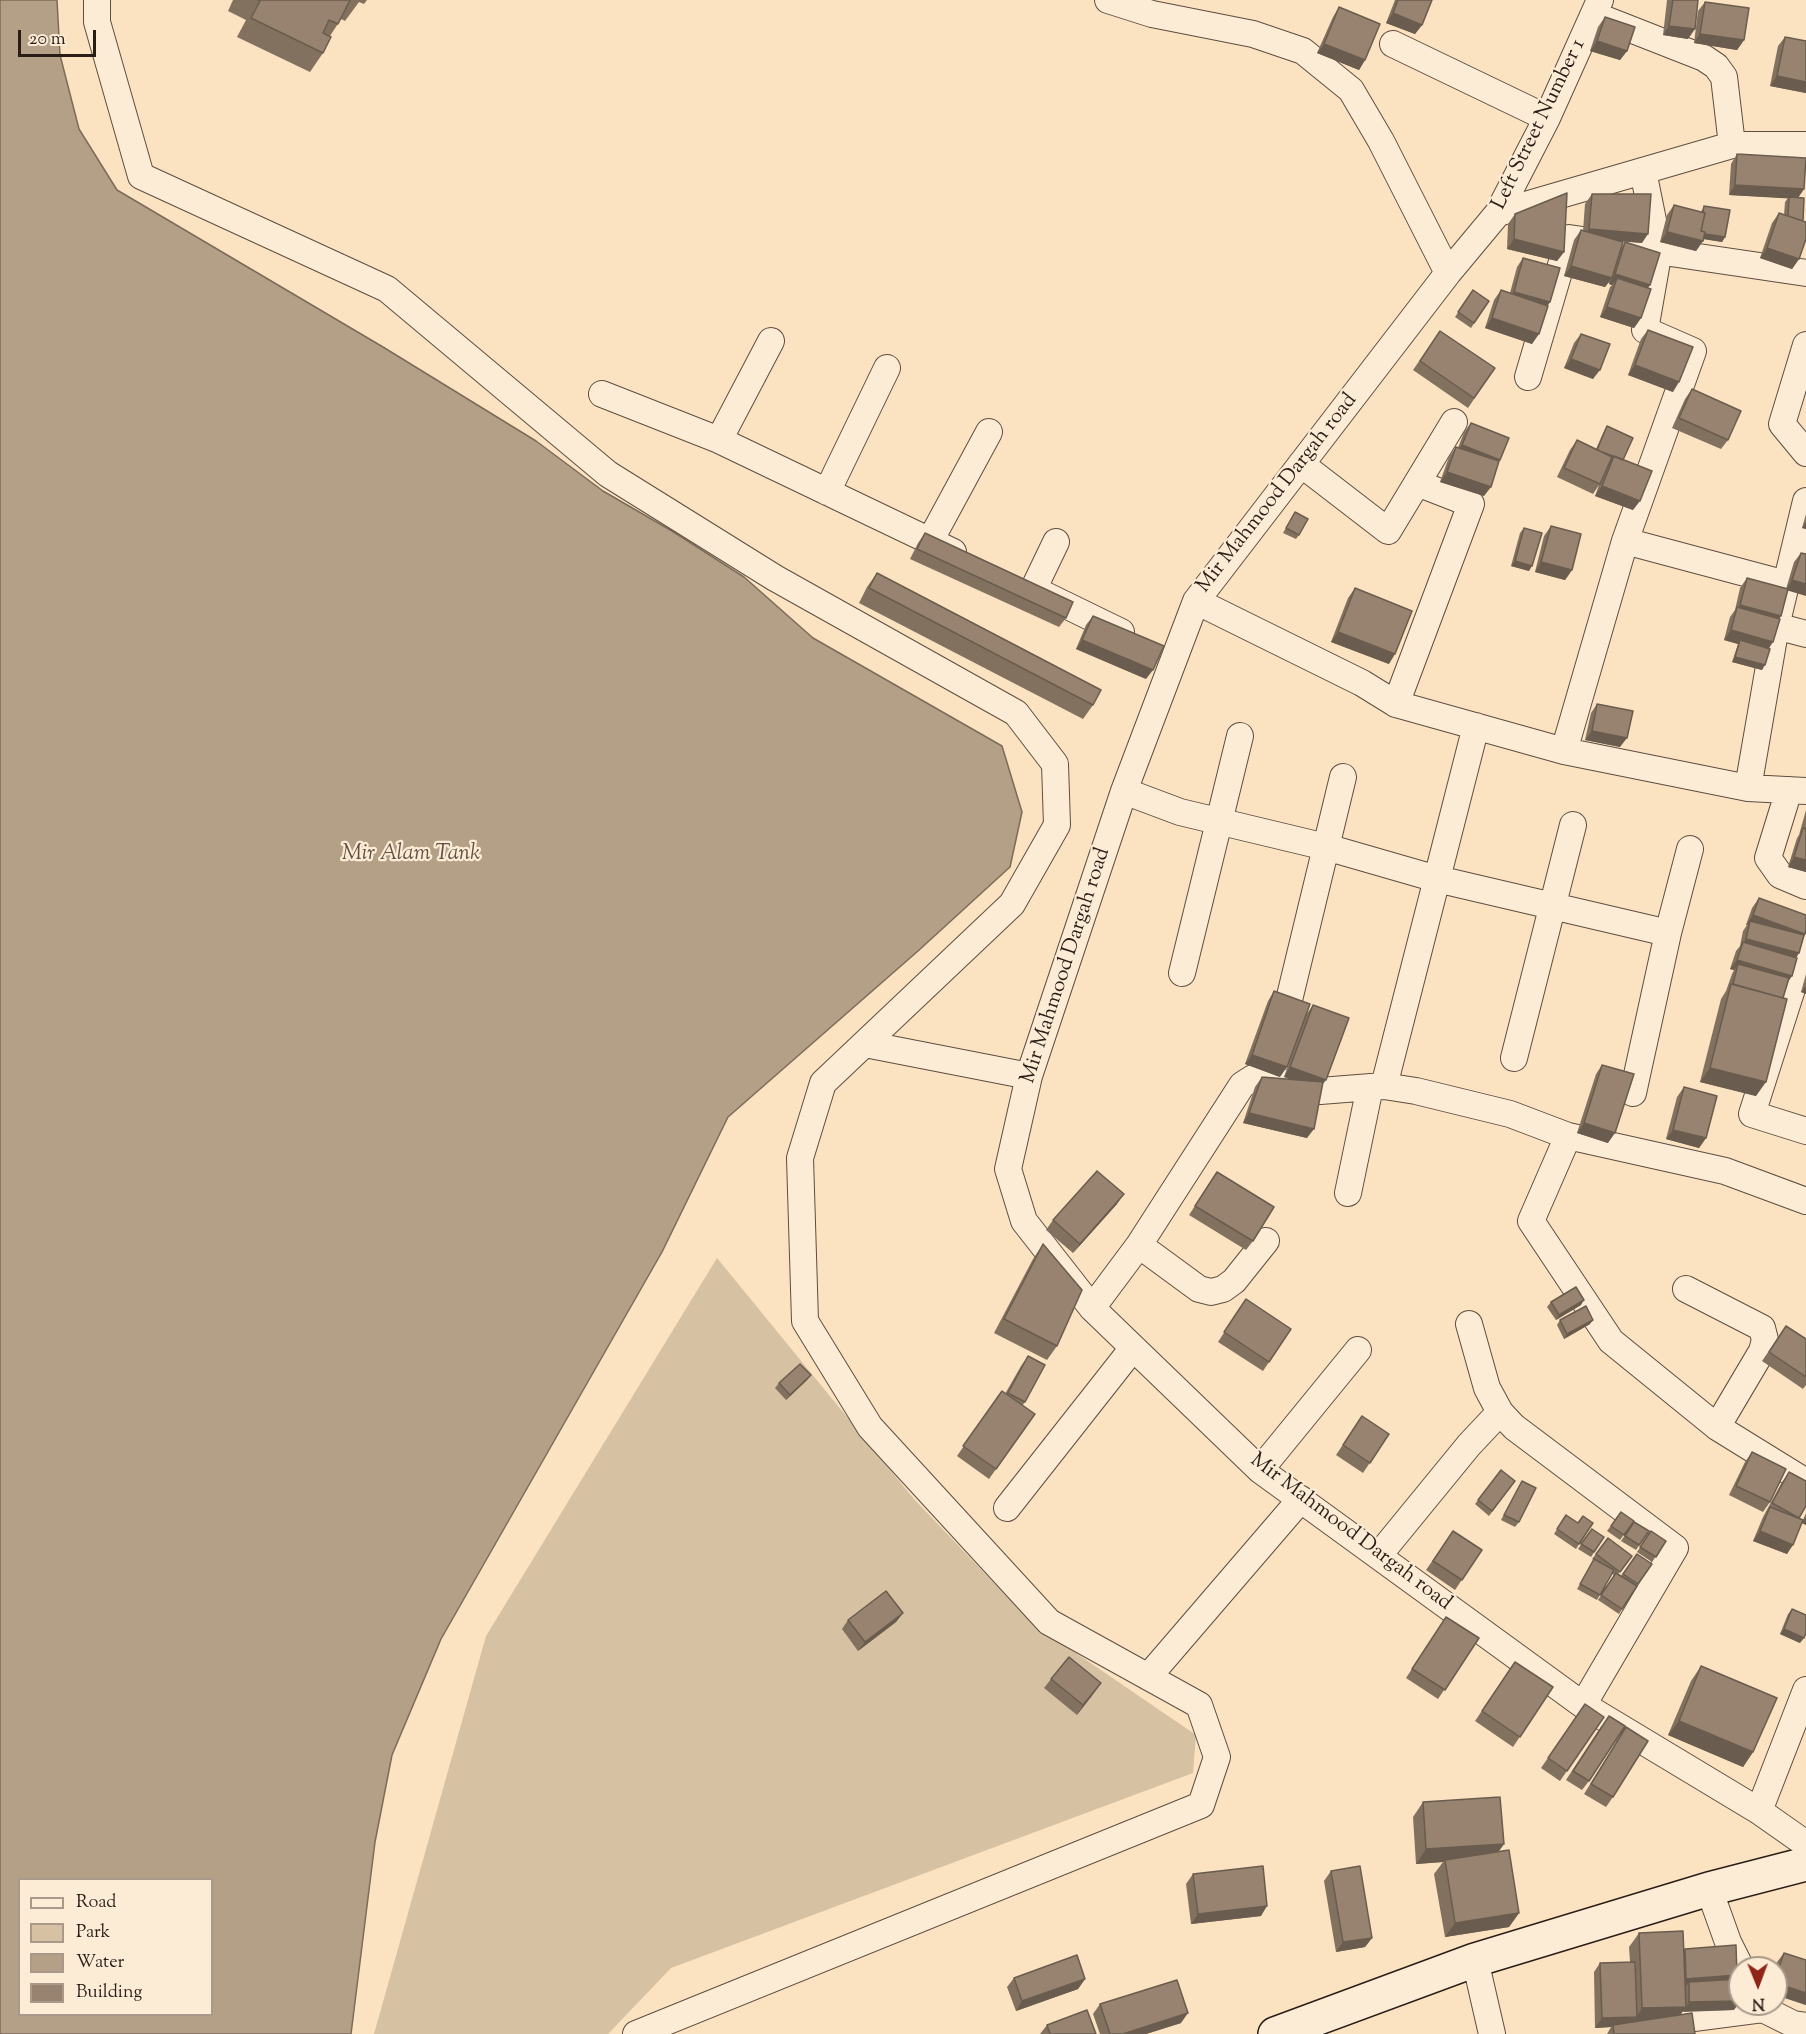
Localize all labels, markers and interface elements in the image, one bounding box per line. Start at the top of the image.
scale bar [21,18,99,56]
text: 20 m [29,27,66,53]
street label: Left Street Number 1 [1488,36,1592,214]
street label: Mir Mahmood Dargah road [1192,389,1364,599]
water label: Mir Alam Tank [342,842,480,868]
street label: Mir Mahmood Dargah road [1017,845,1117,1087]
street label: Mir Mahmood Dargah road [1244,1449,1456,1617]
legend [18,1878,213,2016]
text: Road [76,1890,116,1916]
text: Park [76,1920,110,1946]
text: Water [76,1950,124,1976]
north arrow [1728,1956,1788,2016]
text: Building [76,1980,142,2006]
text: N [1752,1991,1765,2014]

